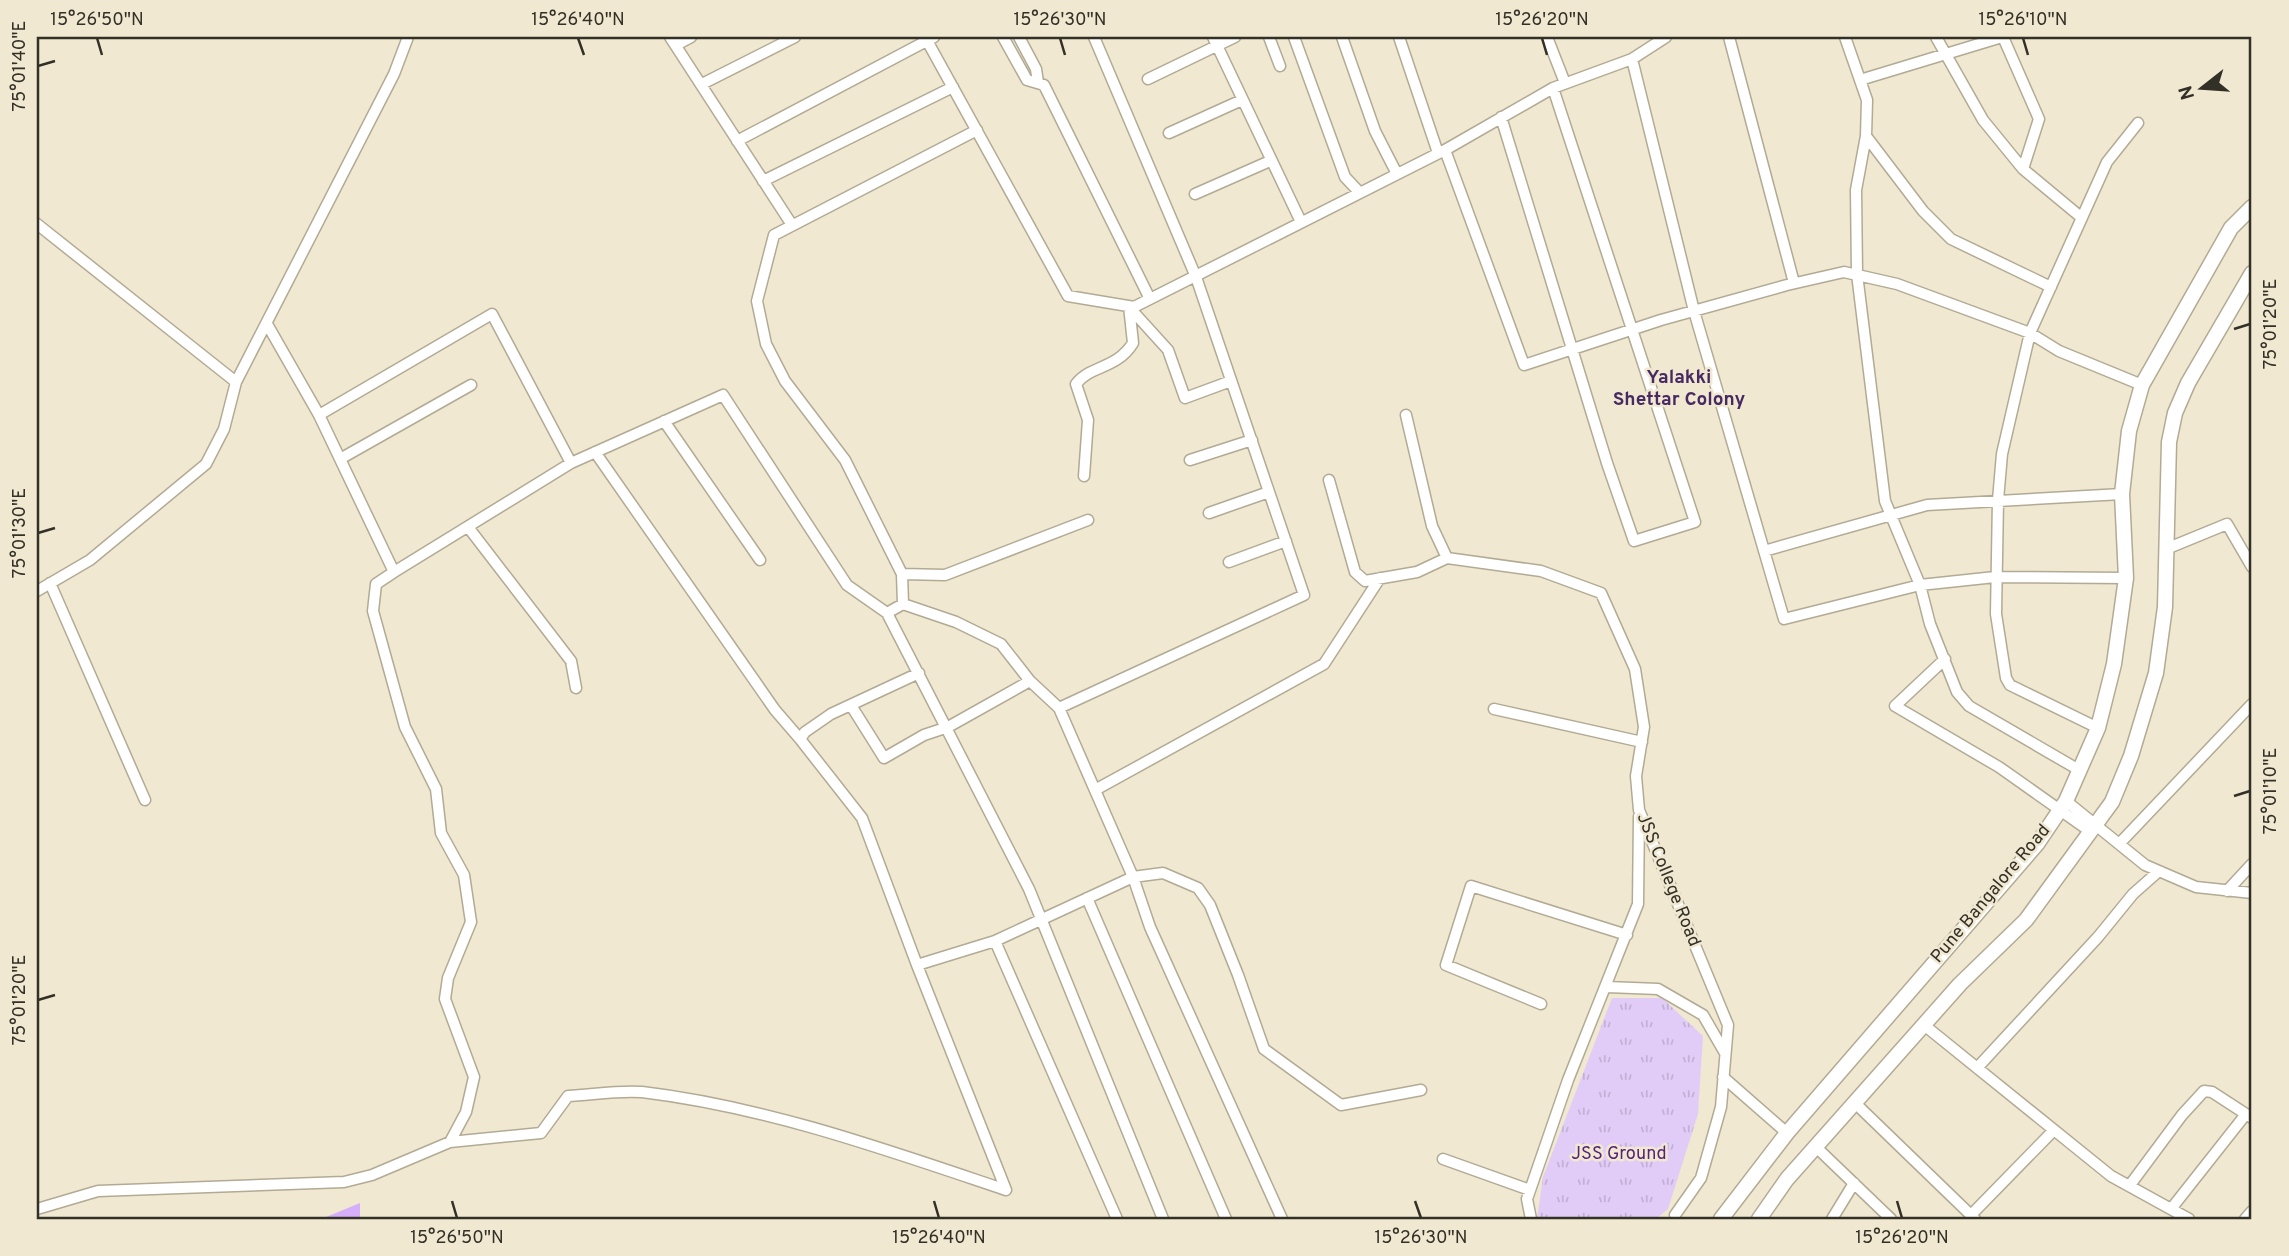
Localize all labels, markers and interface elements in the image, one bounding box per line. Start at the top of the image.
text: 15°26'50"N [50,9,144,32]
text: 15°26'40"N [531,9,625,32]
text: 15°26'30"N [1013,9,1107,32]
text: 15°26'20"N [1495,9,1589,32]
text: 15°26'10"N [1978,9,2068,32]
text: 75°01'40"E [9,21,32,111]
north arrow [2166,52,2236,122]
text: N [2174,82,2201,102]
text: 75°01'20"E [2260,279,2283,369]
district label: Yalakki Shettar Colony [1613,366,1746,412]
text: 75°01'30"E [9,488,32,578]
text: 75°01'10"E [2260,748,2283,834]
street label: JSS College Road [1631,810,1705,950]
street label: Pune Bangalore Road [1926,820,2056,968]
text: 75°01'20"E [9,955,32,1045]
park label: JSS Ground [1571,1143,1667,1166]
text: 15°26'50"N [410,1227,504,1250]
text: 15°26'40"N [892,1227,986,1250]
text: 15°26'30"N [1374,1227,1468,1250]
text: 15°26'20"N [1855,1227,1949,1250]

